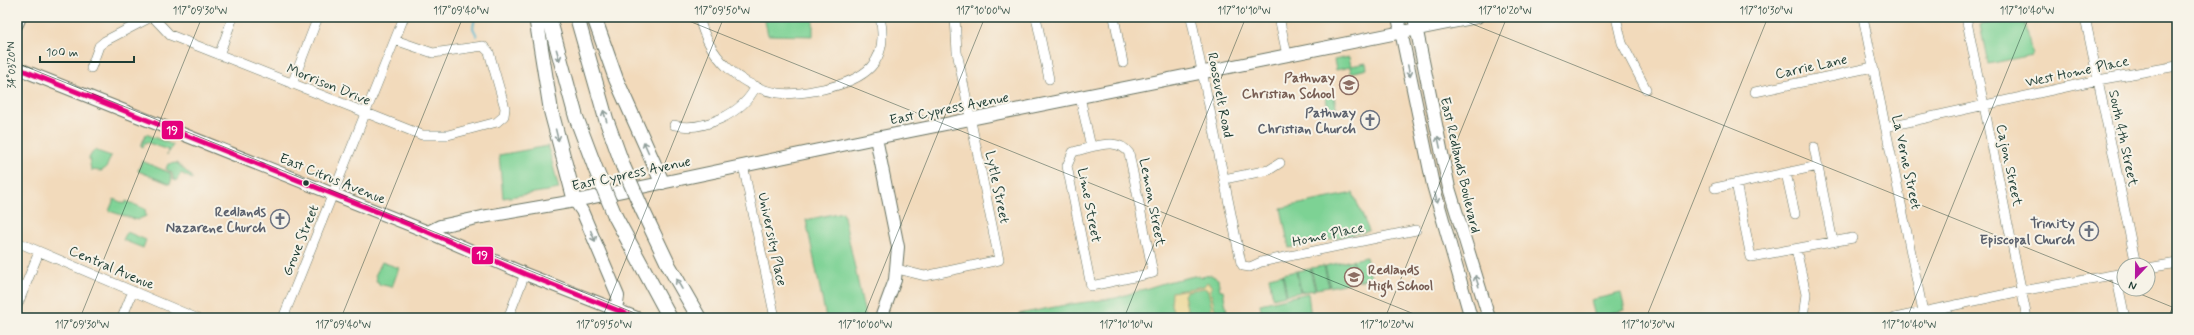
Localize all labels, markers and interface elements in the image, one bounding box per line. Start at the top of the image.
text: 117°09'30"W [173,4,227,18]
text: 117°09'40"W [433,4,489,18]
text: 117°09'50"W [694,4,750,18]
text: 117°10'00"W [956,4,1010,18]
text: 117°10'10"W [1218,4,1270,18]
text: 117°10'20"W [1478,4,1532,18]
text: 117°10'30"W [1740,4,1793,18]
text: 117°10'40"W [2000,4,2054,18]
scale bar [40,38,134,64]
text: 34°03'20"N [5,41,19,88]
text: 100 m [46,45,78,61]
one-way arrow [555,48,562,61]
street label: Roosevelt Road [1203,51,1237,139]
street label: Carrie Lane [1774,51,1849,83]
street label: West Home Place [2024,52,2131,92]
street label: Morrison Drive [284,60,373,110]
one-way arrow [1406,64,1414,77]
place label: Pathway Christian School [1242,69,1335,103]
school or university icon: Pathway Christian School [1338,74,1360,96]
street label: South 4th Street [2104,88,2142,189]
street label: East Cypress Avenue [888,89,1010,129]
street label: East Redlands Boulevard [1436,95,1484,235]
place label: Pathway Christian Church [1258,104,1356,138]
one-way arrow [601,109,608,122]
church icon: Pathway Christian Church [1359,109,1381,131]
street label: La Verne Street [1887,113,1925,211]
line badge: 19 [161,120,184,140]
street label: Cajon Street [1992,123,2027,208]
text: 19 [166,124,178,138]
one-way arrow [554,129,562,142]
one-way arrow [1435,136,1443,149]
one-way arrow [642,141,649,153]
street label: East Citrus Avenue [277,149,389,209]
street label: Lytle Street [981,149,1013,225]
street label: East Cypress Avenue [570,153,692,195]
street label: Lemon Street [1135,157,1170,249]
street label: Lime Street [1073,166,1105,245]
unlabelled marker [301,178,311,188]
street label: University Place [753,191,791,288]
one-way arrow [1433,191,1440,204]
street label: Grove Street [279,202,323,279]
place label: Redlands Nazarene Church [166,203,266,237]
church icon: Redlands Nazarene Church [269,208,291,230]
place label: Trinity Episcopal Church [1980,215,2075,249]
street label: Home Place [1291,219,1366,251]
church icon: Trinity Episcopal Church [2078,220,2100,242]
one-way arrow [589,229,597,241]
street label: Central Avenue [66,242,157,294]
line badge: 19 [471,246,494,265]
text: 19 [476,249,488,263]
north arrow [2116,257,2156,297]
place label: Redlands High School [1368,261,1433,298]
school or university icon: Redlands High School [1343,266,1365,288]
one-way arrow [1472,275,1480,287]
text: N [2127,277,2139,293]
one-way arrow [675,278,683,290]
text: 117°09'30"W [55,318,109,332]
text: 117°09'40"W [315,318,371,332]
text: 117°09'50"W [576,318,632,332]
text: 117°10'00"W [838,318,892,332]
text: 117°10'10"W [1100,318,1152,332]
text: 117°10'20"W [1360,318,1414,332]
text: 117°10'30"W [1622,318,1675,332]
text: 117°10'40"W [1882,318,1936,332]

